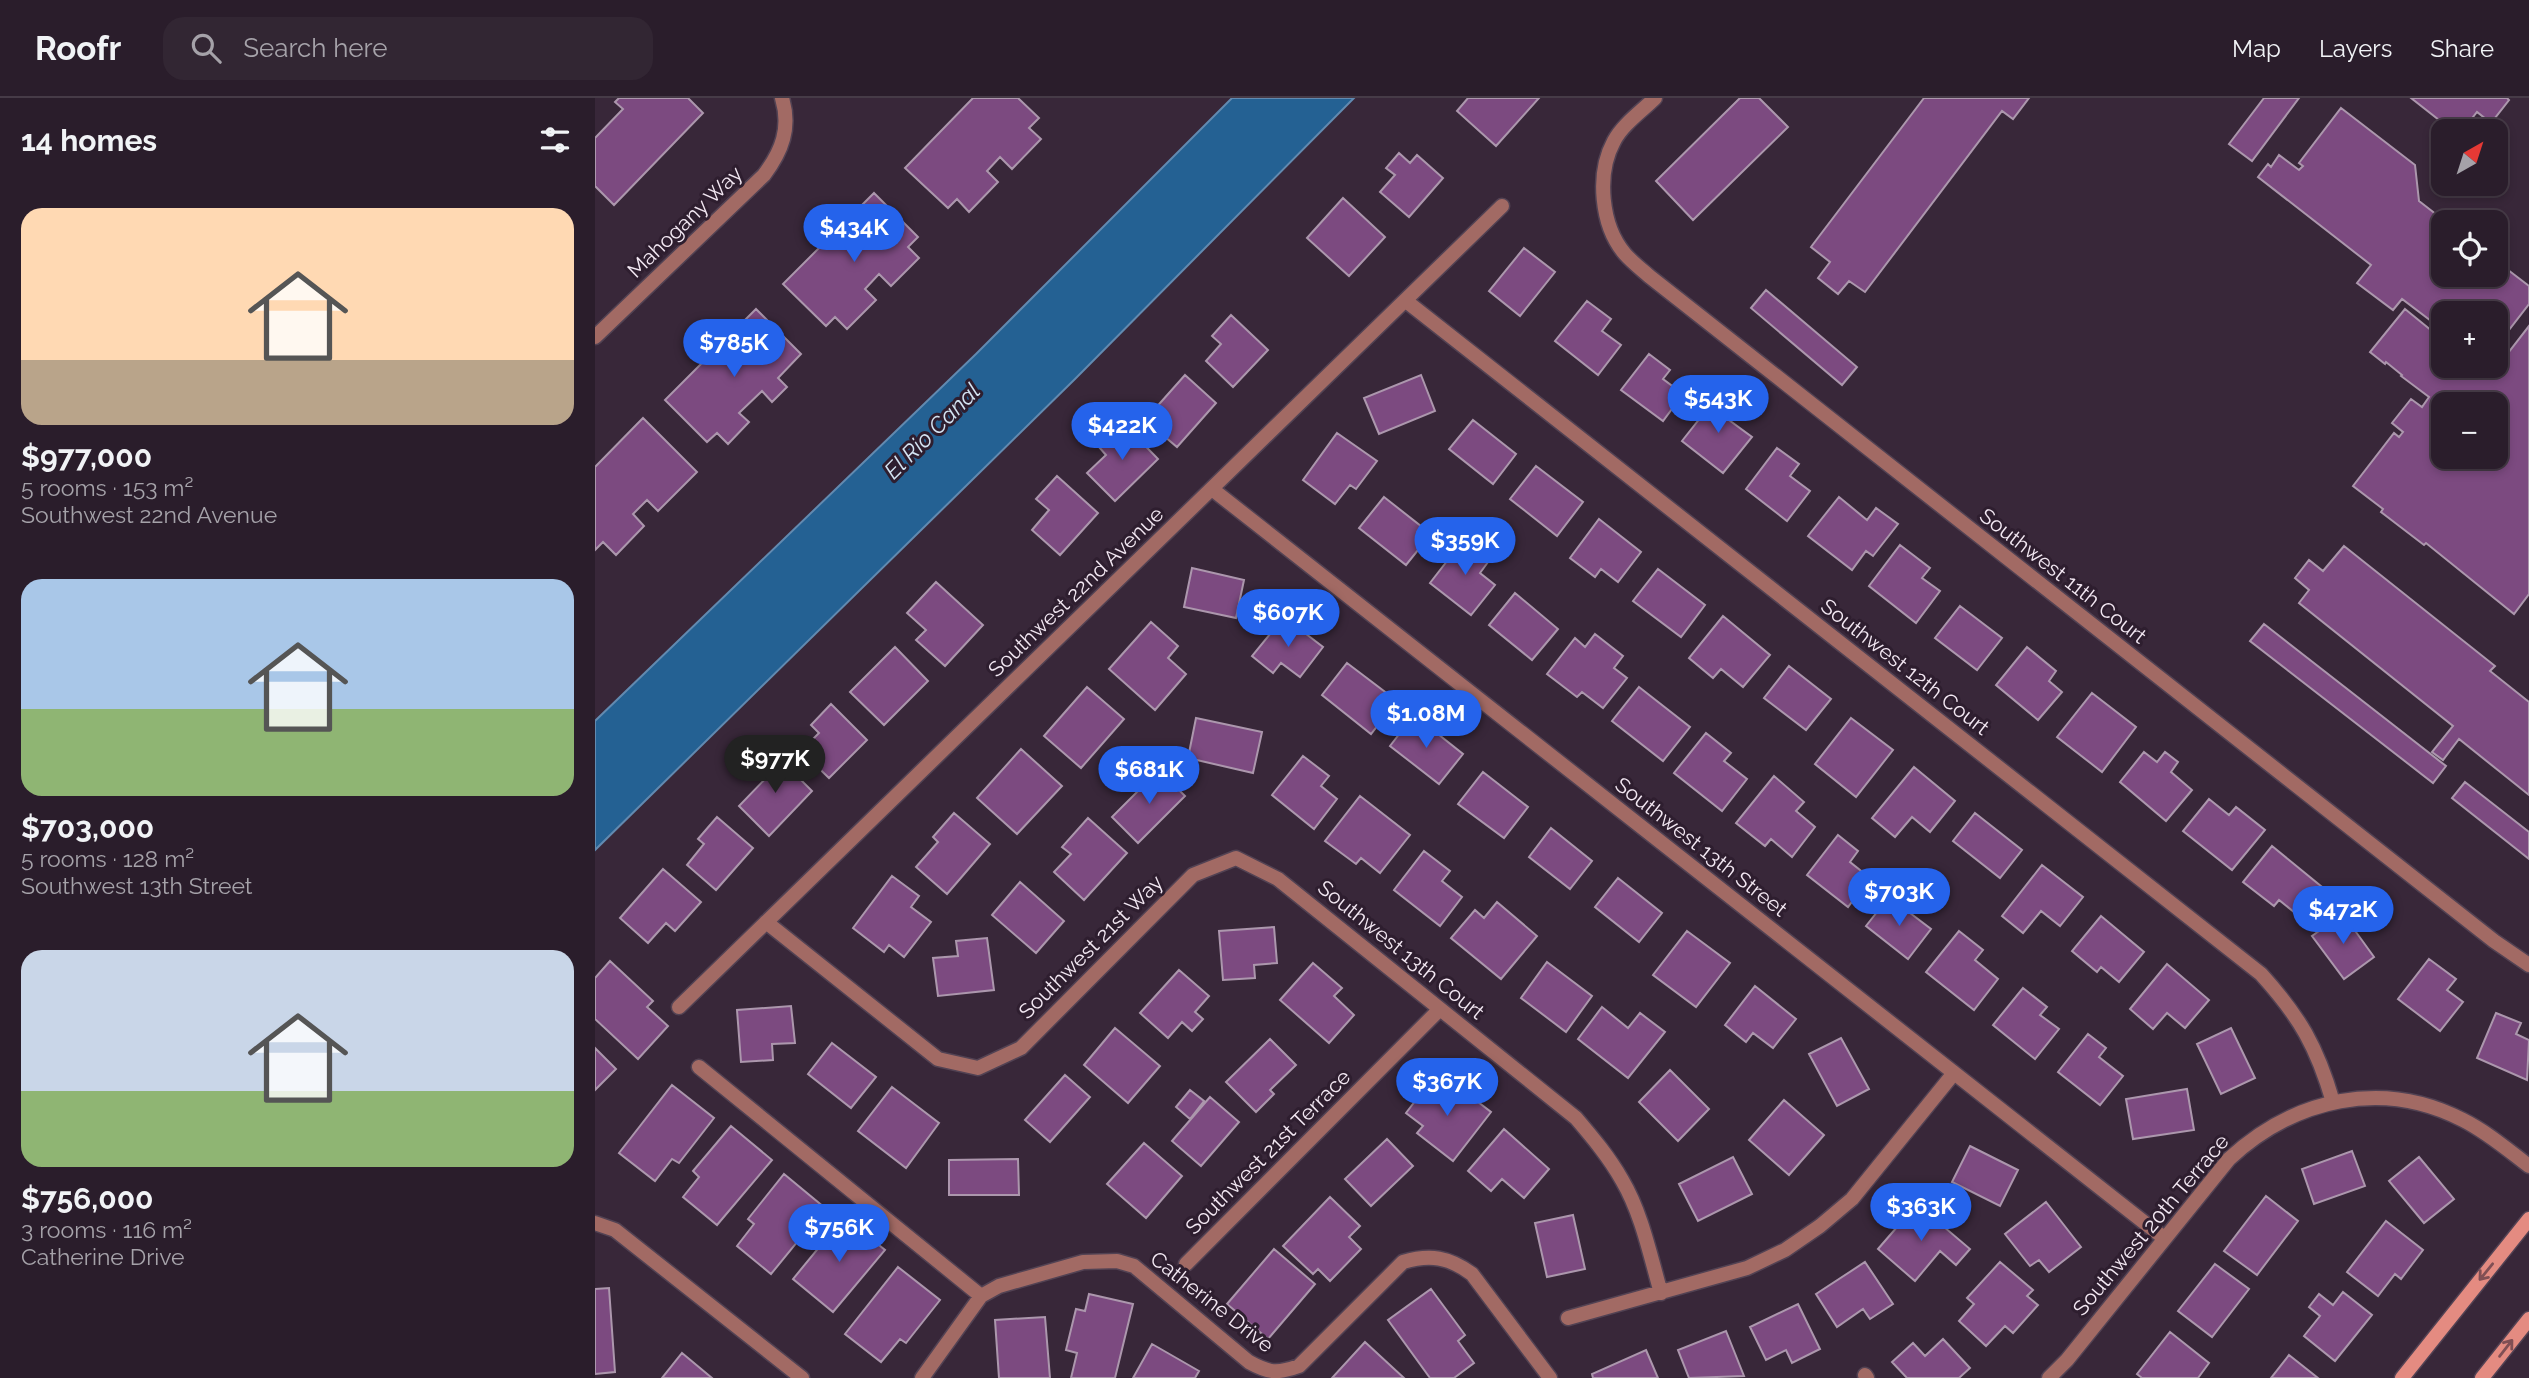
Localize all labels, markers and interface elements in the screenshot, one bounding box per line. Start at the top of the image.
search box [163,17,653,80]
text: Roofr [35,29,121,68]
icon: search [187,29,225,67]
text: Search here [243,33,388,63]
text: Map [2232,34,2281,63]
text: Layers [2319,34,2392,63]
text: Share [2430,34,2494,63]
north arrow [2431,119,2508,196]
map controls [2431,119,2508,469]
icon: filters [536,121,574,159]
text: 14 homes [21,123,157,158]
street label: Mahogany Way [622,161,747,283]
pin: $434K [805,204,903,264]
button: locate [2431,210,2508,287]
text: $434K [819,213,889,240]
icon: home [235,253,361,379]
button: + [2431,301,2508,378]
pin: $785K [685,320,783,379]
text: $785K [699,328,769,355]
pin: $543K [1669,376,1767,435]
water label: El Rio Canal [878,377,985,484]
text: $543K [1684,384,1752,411]
button: − [2431,392,2508,469]
pin: $422K [1073,402,1171,462]
text: $422K [1087,411,1157,438]
text: $977,000 [21,439,152,474]
text: 5 rooms · 153 m² [21,474,193,501]
text: Southwest 22nd Avenue [21,501,277,528]
street label: Southwest 22nd Avenue [983,501,1168,682]
street label: Southwest 11th Court [1975,503,2152,648]
pin: $359K [1416,518,1514,577]
text: $359K [1431,526,1499,553]
pin: $607K [1239,589,1337,649]
street label: Southwest 12th Court [1816,593,1994,740]
text: $607K [1253,598,1323,625]
icon: home [235,624,361,750]
pin: $1.08M [1369,690,1483,750]
text: $1.08M [1386,699,1466,726]
pin: $977K [726,736,824,795]
text: $977K [740,744,810,771]
pin: $681K [1100,746,1198,806]
text: $681K [1114,755,1184,782]
street label: Southwest 13th Street [1610,772,1792,922]
text: $703,000 [21,810,154,845]
text: 5 rooms · 128 m² [21,845,194,872]
pin: $703K [1850,868,1948,928]
street label: Southwest 21st Way [1013,869,1168,1024]
text: Southwest 13th Street [21,872,252,899]
street label: Southwest 13th Court [1313,875,1490,1024]
text: $703K [1864,877,1934,904]
pin: $472K [2294,886,2392,946]
text: $472K [2309,895,2377,922]
icon: home [235,995,361,1121]
pin: $367K [1398,1058,1496,1118]
street label: Southwest 21st Terrace [1180,1064,1355,1239]
text: $367K [1412,1067,1482,1094]
street label: Southwest 20th Terrace [2068,1129,2234,1320]
text: $756,000 [21,1181,154,1216]
pin: $363K [1872,1184,1970,1243]
text: $363K [1886,1192,1956,1219]
pin: $756K [790,1204,888,1264]
text: $756K [804,1213,874,1240]
text: 3 rooms · 116 m² [21,1216,192,1243]
text: Catherine Drive [21,1243,185,1270]
street label: Catherine Drive [1146,1246,1279,1357]
one-way arrow [2479,1262,2494,1280]
one-way arrow [2498,1340,2513,1358]

